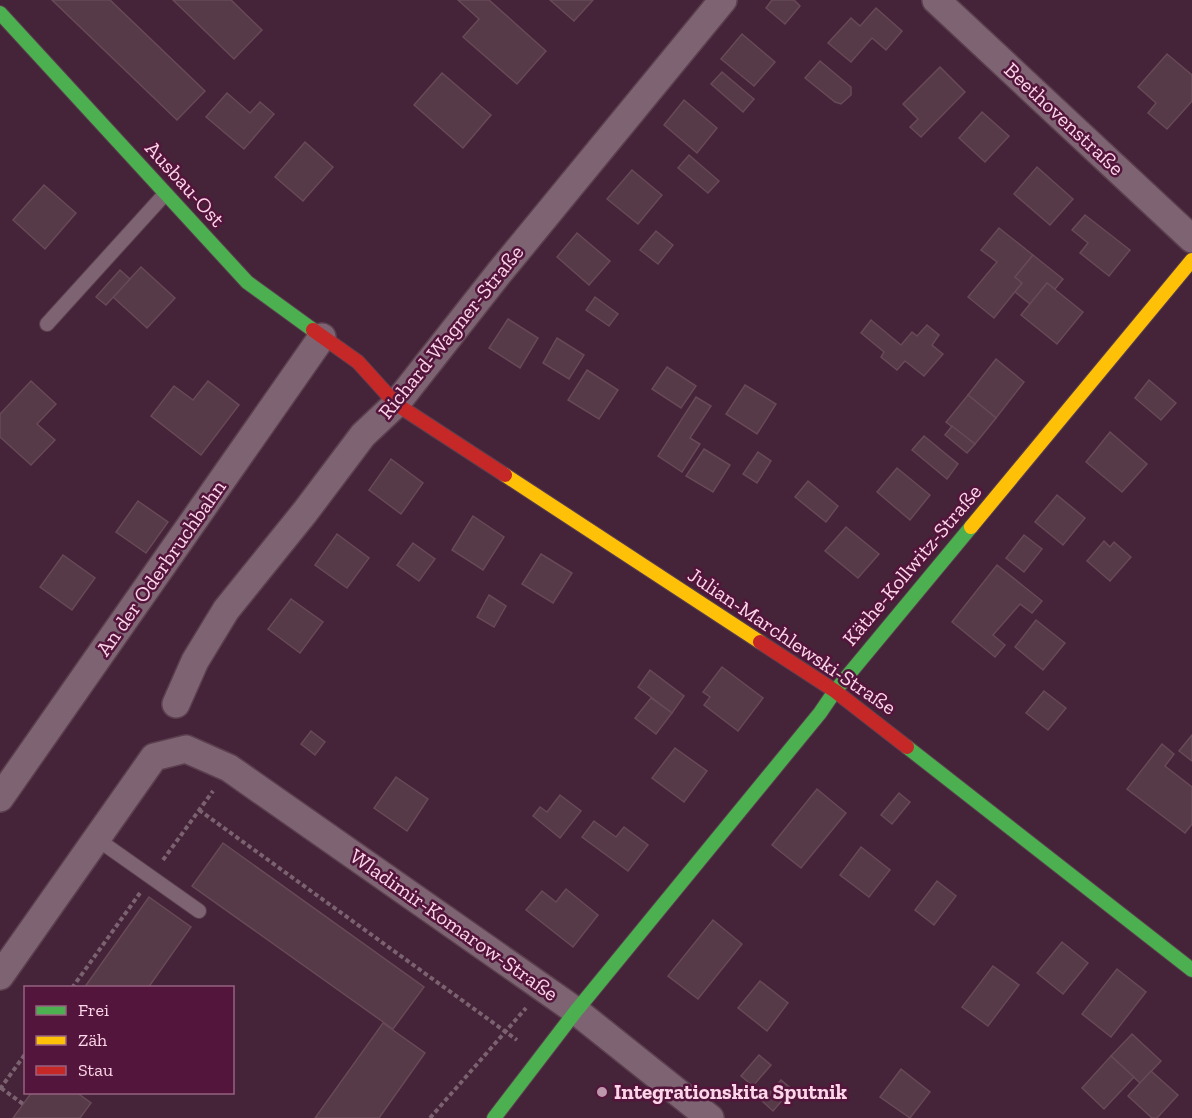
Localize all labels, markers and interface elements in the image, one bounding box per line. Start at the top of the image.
street label: Beethovenstraße [999,57,1129,180]
street label: Ausbau-Ost [140,136,230,232]
street label: Richard-Wagner-Straße [373,240,529,424]
street label: An der Oderbruchbahn [90,475,231,660]
street label: Käthe-Kollwitz-Straße [837,479,986,650]
street label: Julian-Marchlewski-Straße [684,562,901,720]
street label: Wladimir-Komarow-Straße [345,843,563,1006]
legend [24,986,234,1094]
text: Frei [78,999,109,1021]
text: Zäh [78,1029,107,1051]
text: Stau [78,1059,113,1081]
place label: Integrationskita Sputnik [614,1079,848,1104]
marker: Integrationskita Sputnik [595,1085,609,1099]

